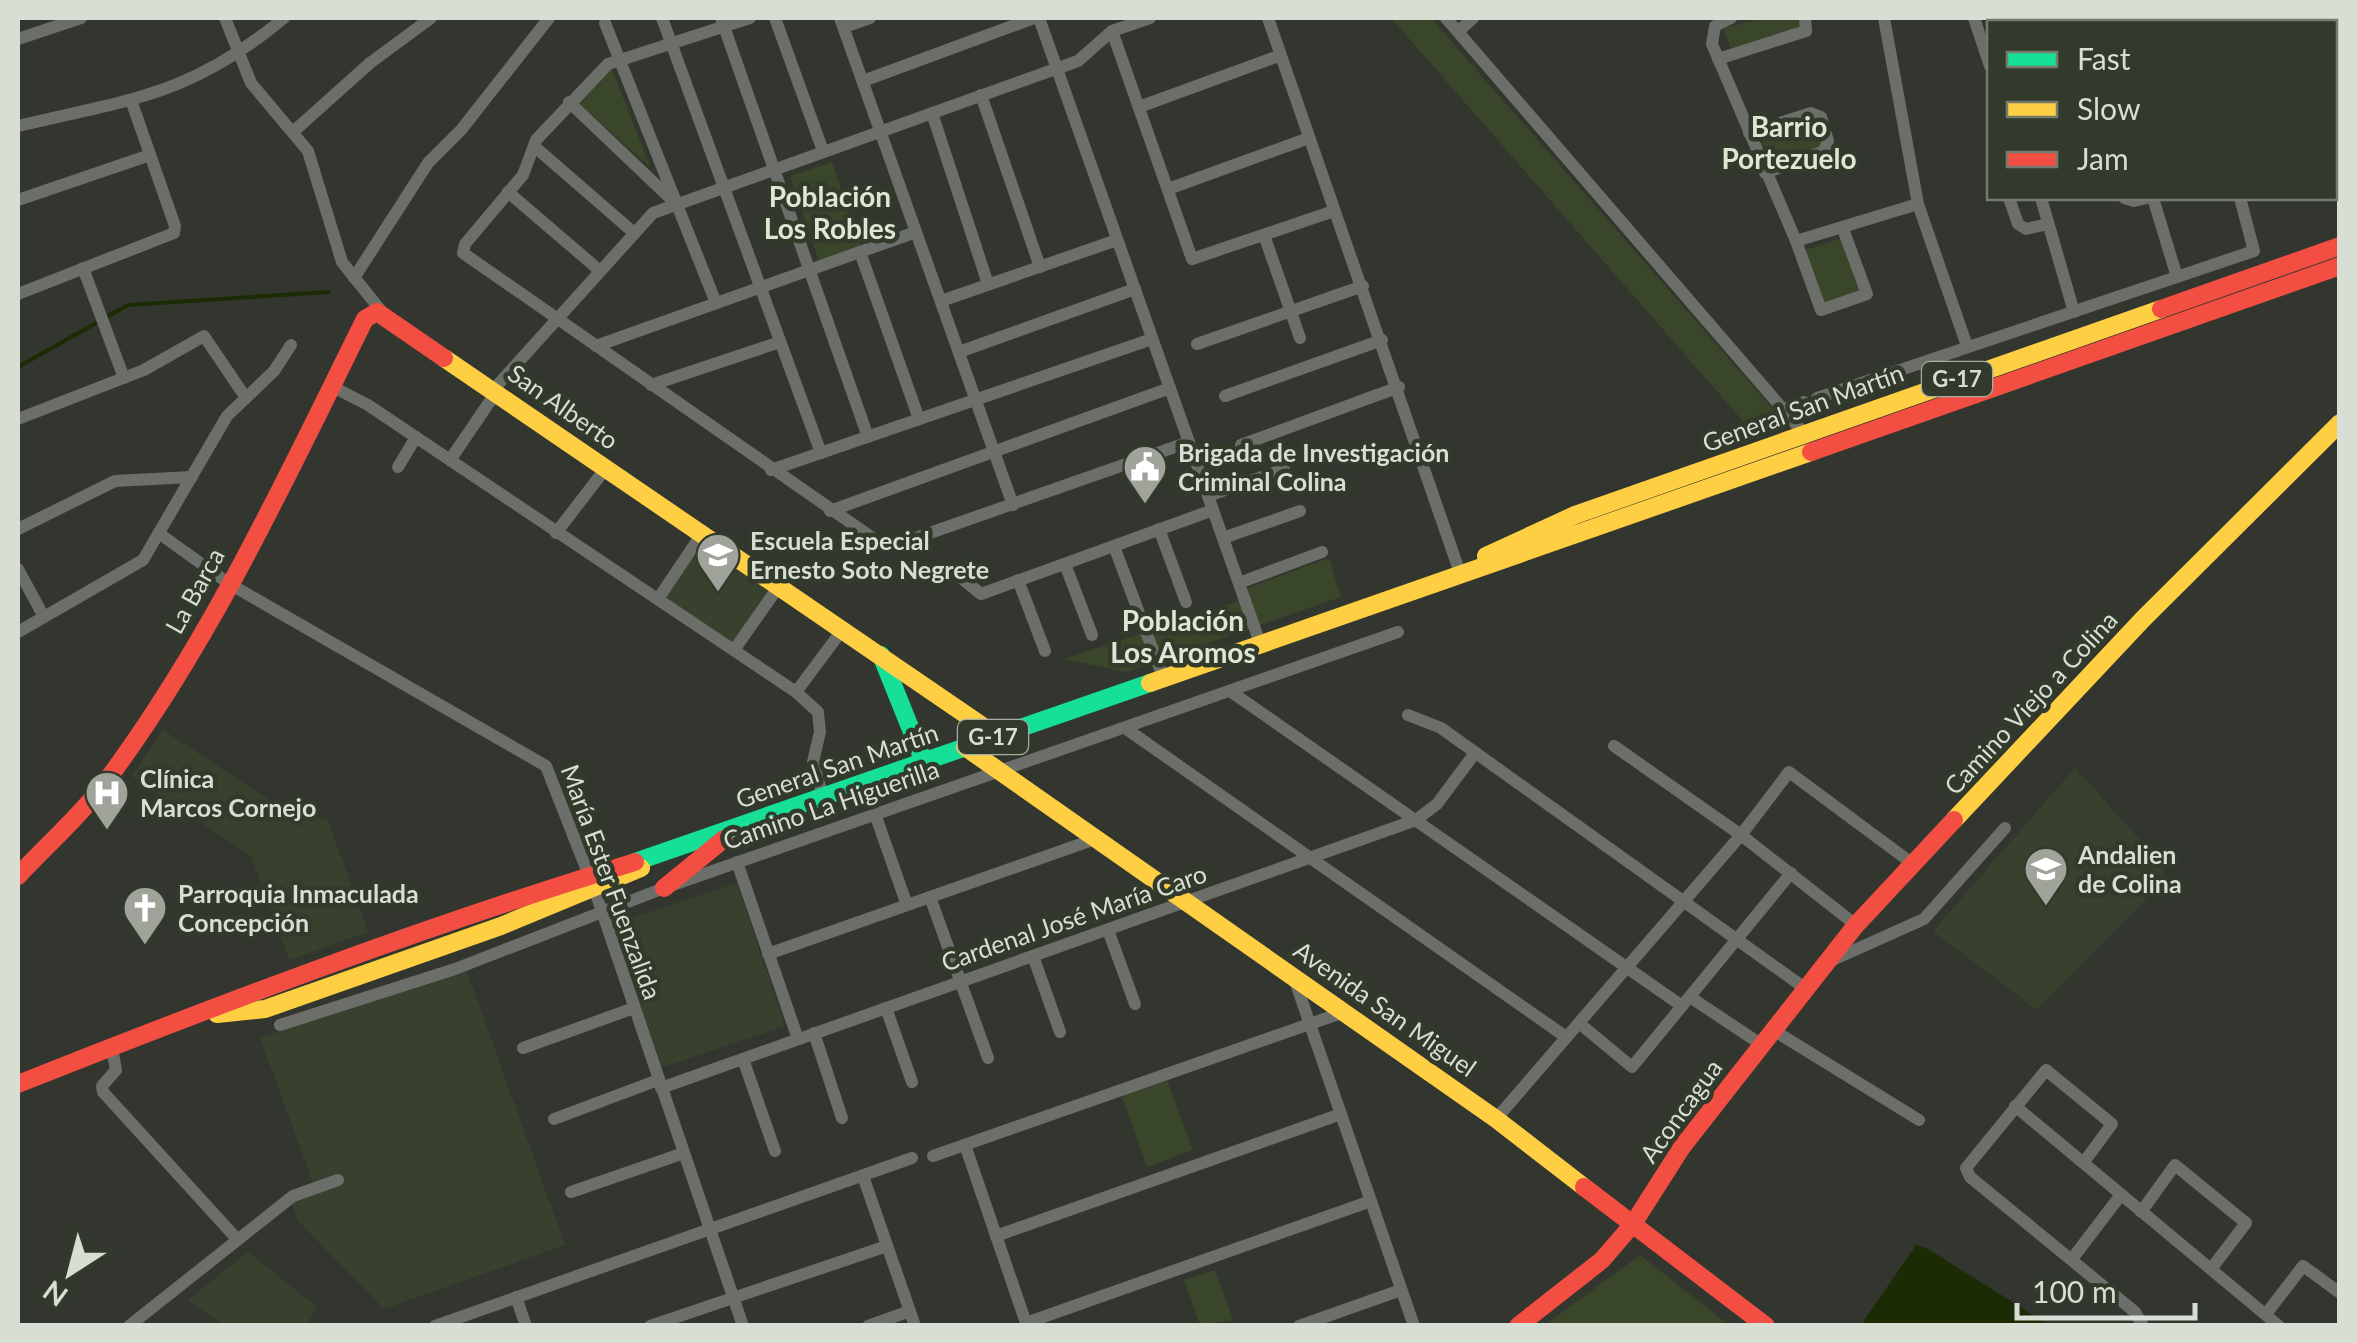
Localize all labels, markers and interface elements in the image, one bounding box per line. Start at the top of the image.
legend [1987,20,2337,200]
text: Fast [2077,40,2131,76]
text: Slow [2077,90,2141,126]
district label: Barrio Portezuelo [1721,109,1857,175]
text: Jam [2077,140,2129,176]
district label: Población Los Robles [764,179,896,245]
street label: San Alberto [503,357,624,455]
street label: General San Martín [1698,357,1907,457]
road number: G-17 [1922,362,1992,396]
place label: Brigada de Investigación Criminal Colina [1178,437,1449,496]
public building icon: Brigada de Investigación Criminal Colina [1122,444,1168,505]
place label: Escuela Especial Ernesto Soto Negrete [750,525,989,584]
school or university icon: Escuela Especial Ernesto Soto Negrete [695,532,741,593]
street label: La Barca [158,543,230,638]
district label: Población Los Aromos [1110,603,1256,669]
street label: Camino Viejo a Colina [1938,604,2123,800]
street label: General San Martín [732,716,942,814]
road number: G-17 [958,720,1028,754]
street label: Camino La Higuerilla [719,753,943,855]
street label: María Ester Fuenzalida [555,760,668,1003]
place label: Clínica Marcos Cornejo [140,763,316,822]
hospital icon: Clínica Marcos Cornejo [84,770,130,831]
place label: Andalien de Colina [2077,839,2182,898]
school or university icon: Andalien de Colina [2023,846,2069,907]
street label: Cardenal José María Caro [937,858,1210,977]
place label: Parroquia Inmaculada Concepción [178,878,419,937]
church icon: Parroquia Inmaculada Concepción [122,885,168,946]
street label: Avenida San Miguel [1289,934,1483,1082]
street label: Aconcagua [1633,1053,1728,1168]
north arrow [20,1223,120,1323]
scale bar [2017,1258,2194,1320]
text: 100 m [2032,1273,2117,1309]
text: N [36,1274,73,1314]

